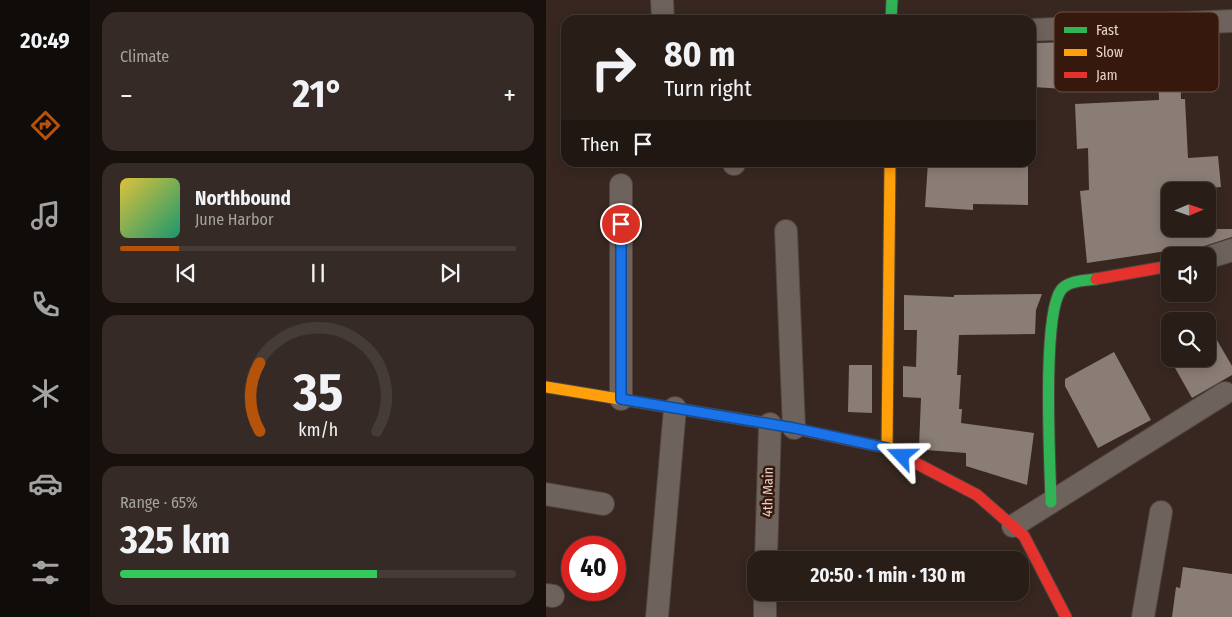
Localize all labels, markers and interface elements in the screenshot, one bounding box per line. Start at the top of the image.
legend [1054,12,1219,92]
text: Fast [1096,22,1119,39]
text: 20:49 [20,27,70,54]
text: 80 m [664,33,736,75]
icon: right [581,35,646,100]
text: Slow [1096,44,1123,61]
text: Climate [120,47,169,66]
text: Jam [1096,67,1117,84]
text: 21° [293,71,343,117]
text: Turn right [664,75,752,102]
text: − [120,79,133,112]
text: + [503,79,516,112]
icon: directions [28,108,63,143]
icon: arrive [629,130,657,158]
text: Then [581,133,619,156]
north arrow [1161,182,1216,238]
map controls [1161,182,1216,367]
text: Northbound [195,187,291,210]
icon: music [28,198,63,233]
pin [600,203,642,245]
text: June Harbor [195,210,273,229]
icon: arrive [607,210,635,238]
button: sound [1161,247,1216,302]
icon: previous [172,259,200,287]
icon: pause [304,259,332,287]
icon: next [436,259,464,287]
icon: phone [28,287,63,322]
button: search [1161,312,1216,367]
text: 35 [292,361,343,424]
icon: climate [28,376,63,411]
text: km/h [298,419,338,441]
position arrow [875,429,927,481]
icon: car [28,466,63,501]
street label: 4th Main [759,467,777,517]
text: Range · 65% [120,493,198,512]
text: 325 km [120,517,230,563]
speed limit sign: 40 [561,536,626,601]
icon: filters [28,555,63,590]
text: 20:50 · 1 min · 130 m [810,564,966,587]

